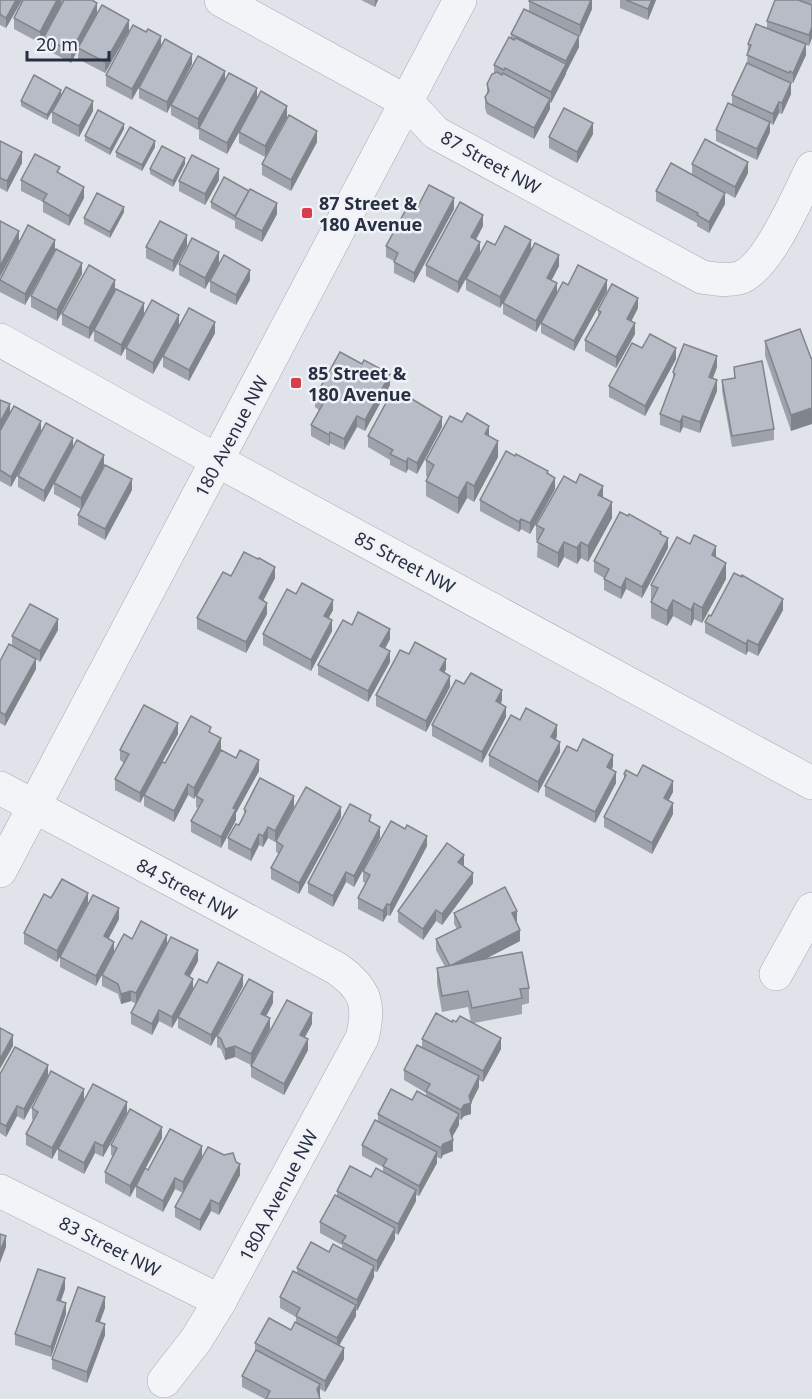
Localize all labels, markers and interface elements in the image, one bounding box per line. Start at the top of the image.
scale bar [27,24,110,62]
text: 20 m [36,32,78,56]
street label: 87 Street NW [437,125,545,199]
place label: 87 Street & 180 Avenue [319,191,422,236]
marker: 87 Street & 180 Avenue [300,206,314,220]
place label: 85 Street & 180 Avenue [308,361,411,406]
street label: 180 Avenue NW [189,371,273,501]
marker: 85 Street & 180 Avenue [289,376,303,390]
street label: 85 Street NW [351,525,460,599]
street label: 84 Street NW [133,852,242,926]
street label: 180A Avenue NW [233,1125,323,1265]
street label: 83 Street NW [55,1210,165,1282]

